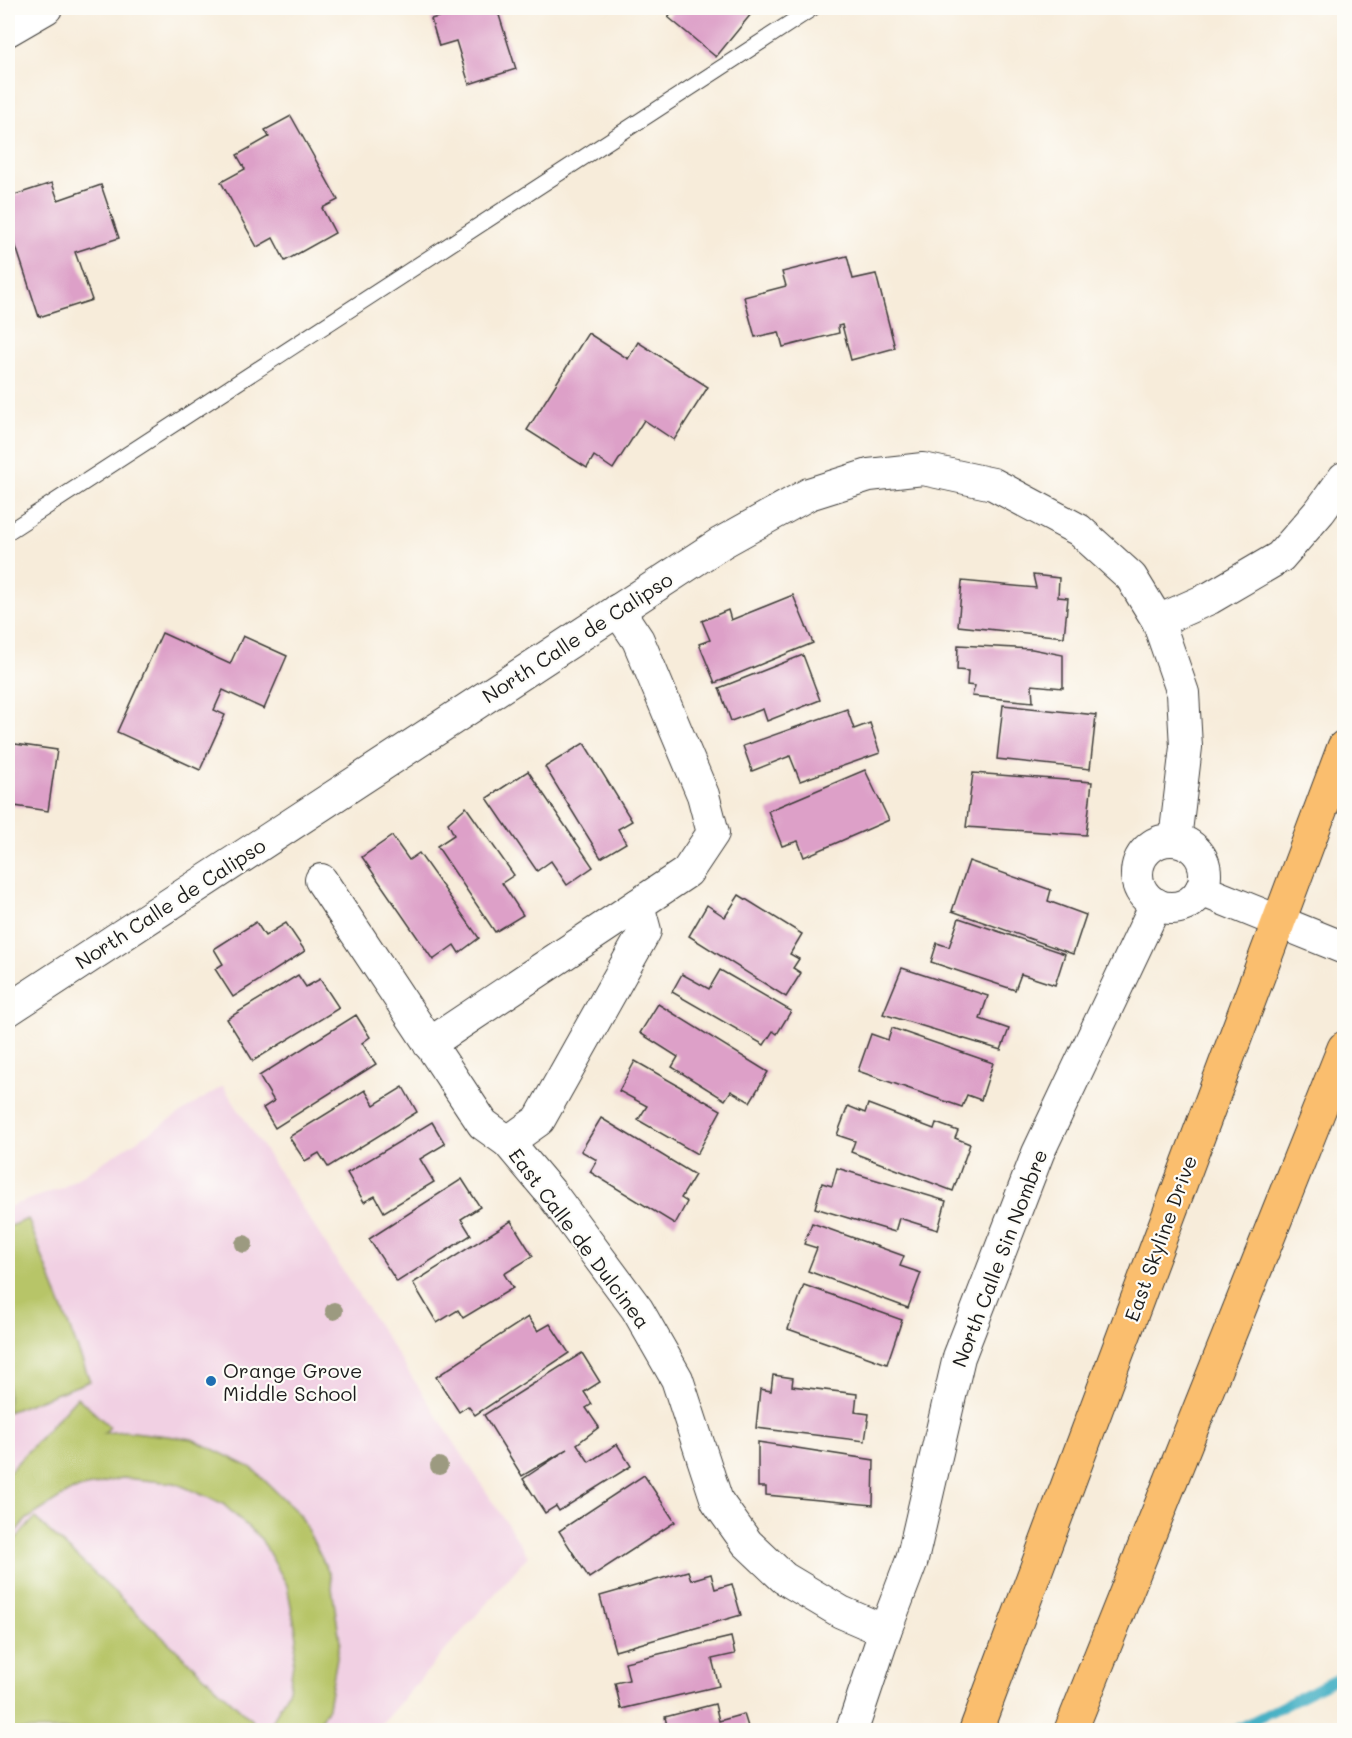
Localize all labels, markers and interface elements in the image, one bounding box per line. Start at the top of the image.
street label: North Calle de Calipso [477,566,677,708]
street label: North Calle de Calipso [70,832,270,974]
street label: East Calle de Dulcinea [504,1143,656,1333]
street label: North Calle Sin Nombre [945,1145,1053,1371]
street label: East Skyline Drive [1118,1151,1202,1325]
place label: Orange Grove Middle School [223,1357,362,1406]
marker: Orange Grove Middle School [204,1374,218,1388]

